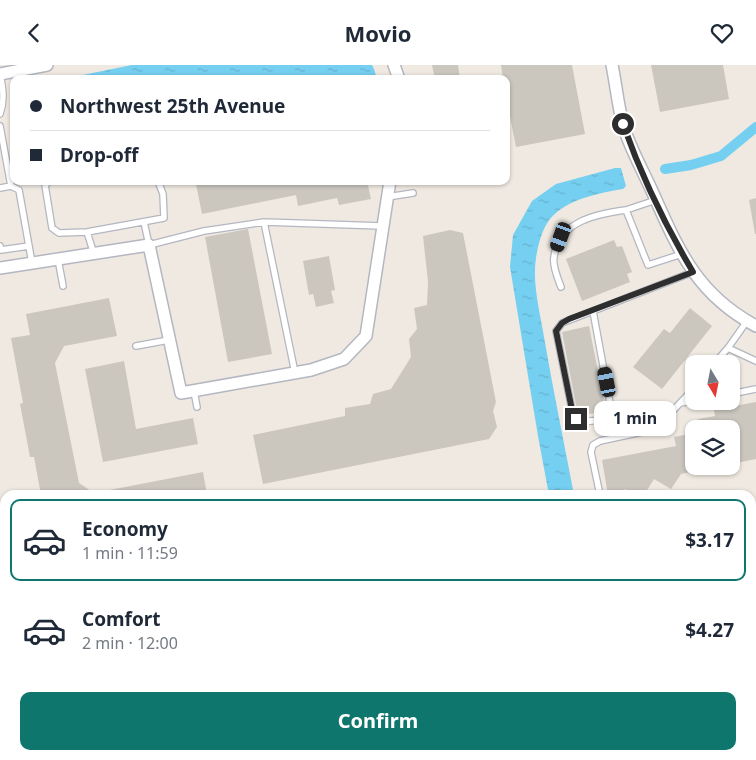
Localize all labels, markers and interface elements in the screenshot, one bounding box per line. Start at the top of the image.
text: Movio [345,18,411,48]
icon: back [20,19,48,47]
icon: heart [708,19,736,47]
text: Northwest 25th Avenue [60,93,285,119]
route start [612,113,634,135]
text: Drop-off [60,142,139,168]
car [548,220,573,254]
north arrow [685,355,740,410]
map controls [685,355,740,475]
car [596,366,617,398]
callout: 1 min [594,401,676,437]
text: 1 min [613,407,657,429]
route end [565,408,587,430]
button: layers [685,420,740,475]
text: Economy [82,516,168,542]
icon: car [22,518,67,563]
text: $3.17 [685,527,734,553]
text: 1 min · 11:59 [82,542,178,564]
text: Comfort [82,606,161,632]
icon: car [22,608,67,653]
text: $4.27 [685,617,734,643]
text: 2 min · 12:00 [82,632,178,654]
button: Confirm [20,692,736,750]

